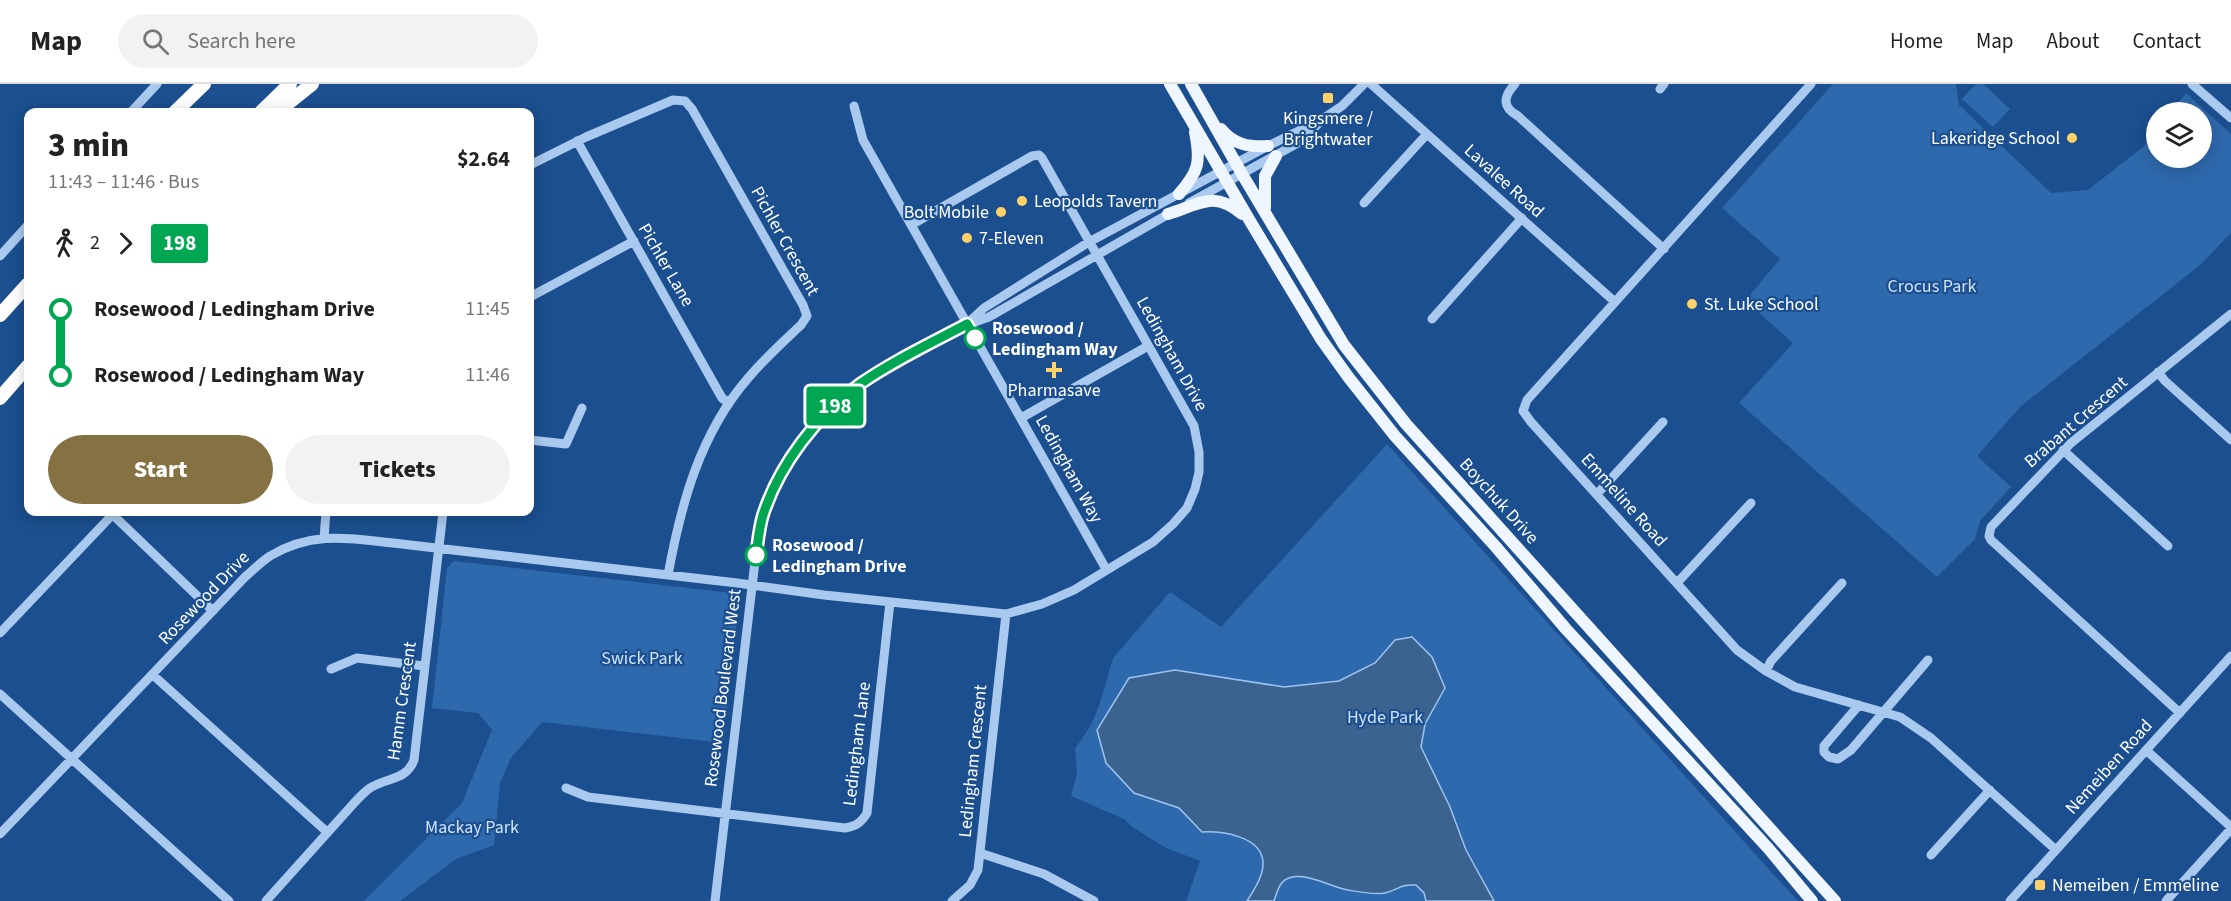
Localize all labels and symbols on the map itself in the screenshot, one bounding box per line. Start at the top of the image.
marker: Kingsmere / Brightwater [1321,91,1335,105]
place label: Kingsmere / Brightwater [1283,106,1374,152]
place label: Lakeridge School [1931,126,2060,151]
marker: Lakeridge School [2065,131,2079,145]
street label: Lavalee Road [1459,138,1549,224]
street label: Pichler Crescent [745,182,825,300]
place label: Leopolds Tavern [1034,189,1157,214]
marker: Leopolds Tavern [1015,194,1029,208]
place label: Bolt Mobile [904,200,989,225]
marker: Bolt Mobile [994,205,1008,219]
street label: Pichler Lane [632,219,700,311]
place label: 7-Eleven [979,226,1044,251]
marker: 7-Eleven [960,231,974,245]
park label: Crocus Park [1888,274,1977,299]
street label: Ledingham Drive [1130,292,1214,416]
place label: St. Luke School [1704,292,1819,317]
marker: St. Luke School [1685,297,1699,311]
place label: Rosewood / Ledingham Way [992,316,1118,362]
marker: Rosewood / Ledingham Way [964,327,986,349]
marker: Pharmasave [1047,363,1061,377]
street label: Brabant Crescent [2019,370,2133,474]
place label: Pharmasave [1007,378,1101,403]
line badge: 198 [800,386,870,426]
street label: Ledingham Way [1029,411,1109,528]
street label: Emmeline Road [1575,448,1673,552]
street label: Boychuk Drive [1454,453,1544,550]
place label: Rosewood / Ledingham Drive [772,533,907,579]
marker: Rosewood / Ledingham Drive [745,544,767,566]
street label: Rosewood Drive [153,546,255,650]
street label: Rosewood Boulevard West [698,588,748,788]
street label: Hamm Crescent [381,640,423,762]
park label: Swick Park [601,646,683,671]
street label: Ledingham Lane [837,680,877,807]
street label: Ledingham Crescent [953,683,993,839]
park label: Hyde Park [1347,705,1423,730]
street label: Nemeiben Road [2060,714,2158,820]
park label: Mackay Park [425,815,519,840]
place label: Nemeiben / Emmeline [2052,873,2219,898]
marker: Nemeiben / Emmeline [2033,878,2047,892]

